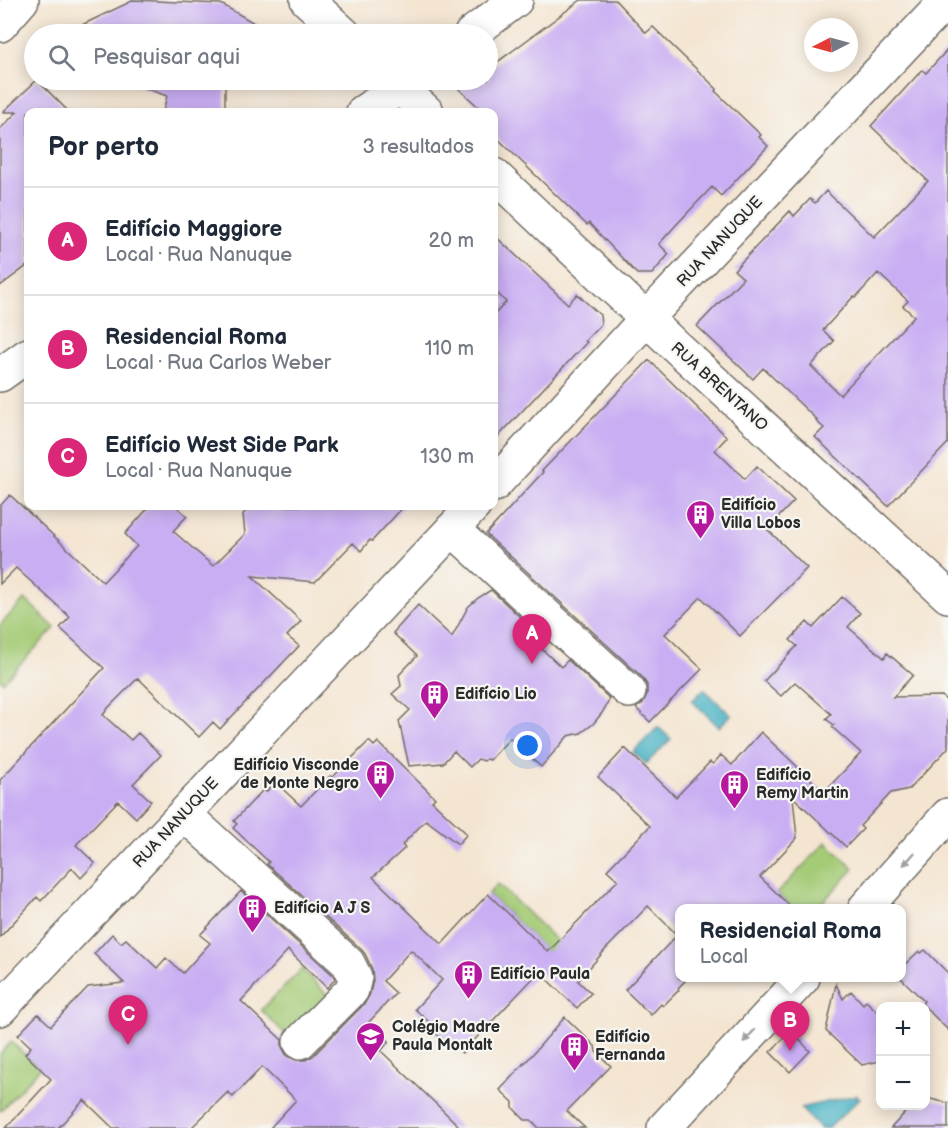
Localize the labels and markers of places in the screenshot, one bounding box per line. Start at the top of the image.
place label: Edifício Villa Lobos [721,496,801,533]
building icon: Edifício Villa Lobos [684,498,716,540]
pin: A [512,614,552,664]
building icon: Edifício Lio [418,678,450,720]
place label: Edifício Lio [455,685,537,704]
place label: Edifício Visconde de Monte Negro [234,756,359,793]
building icon: Edifício Visconde de Monte Negro [364,758,396,800]
place label: Edifício Remy Martin [756,766,849,803]
building icon: Edifício Remy Martin [719,768,751,810]
building icon: Edifício A J S [237,892,269,934]
place label: Edifício A J S [274,899,371,918]
building icon: Edifício Paula [453,958,485,1000]
place label: Edifício Paula [490,965,590,984]
pin: C [108,996,148,1045]
pin: B [770,1002,810,1051]
place label: Colégio Madre Paula Montalt [392,1018,500,1055]
school or university icon: Colégio Madre Paula Montalt [355,1020,387,1062]
place label: Edifício Fernanda [595,1028,665,1065]
building icon: Edifício Fernanda [558,1030,590,1072]

